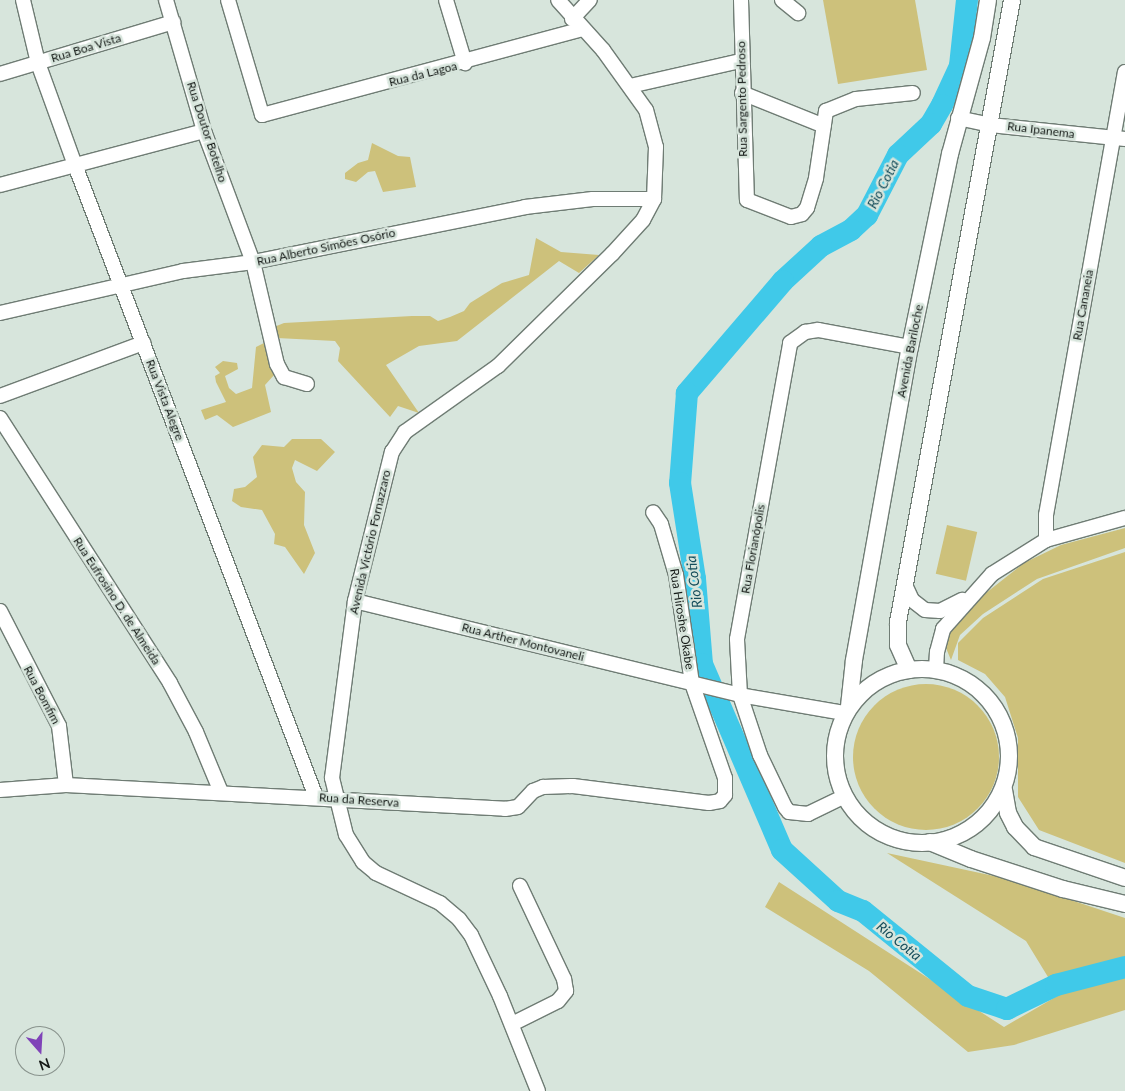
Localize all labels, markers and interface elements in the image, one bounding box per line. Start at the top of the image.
street label: Rua Boa Vista [49,30,123,66]
street label: Rua Sargento Pedroso [734,41,750,157]
street label: Rua da Lagoa [387,59,459,89]
street label: Rua Doutor Botelho [184,80,230,184]
street label: Rua Ipanema [1006,119,1076,141]
water label: Rio Cotia [864,157,902,211]
street label: Rua Alberto Simões Osório [255,225,397,269]
street label: Rua Cananeia [1070,269,1096,341]
street label: Avenida Bariloche [894,303,926,399]
street label: Rua Vista Alegre [143,357,187,443]
street label: Avenida Victório Fornazzaro [346,468,394,616]
street label: Rua Florianópolis [738,503,768,595]
street label: Rua Eufrosino D. de Almeida [70,534,164,668]
water label: Rio Cotia [682,555,706,609]
street label: Rua Hiroshe Okabe [667,568,697,670]
street label: Rua Arther Montovaneli [460,620,586,664]
street label: Rua Bomfim [21,663,63,727]
street label: Rua da Reserva [319,790,399,810]
water label: Rio Cotia [873,918,925,964]
north arrow [15,1026,65,1076]
text: N [37,1055,53,1075]

